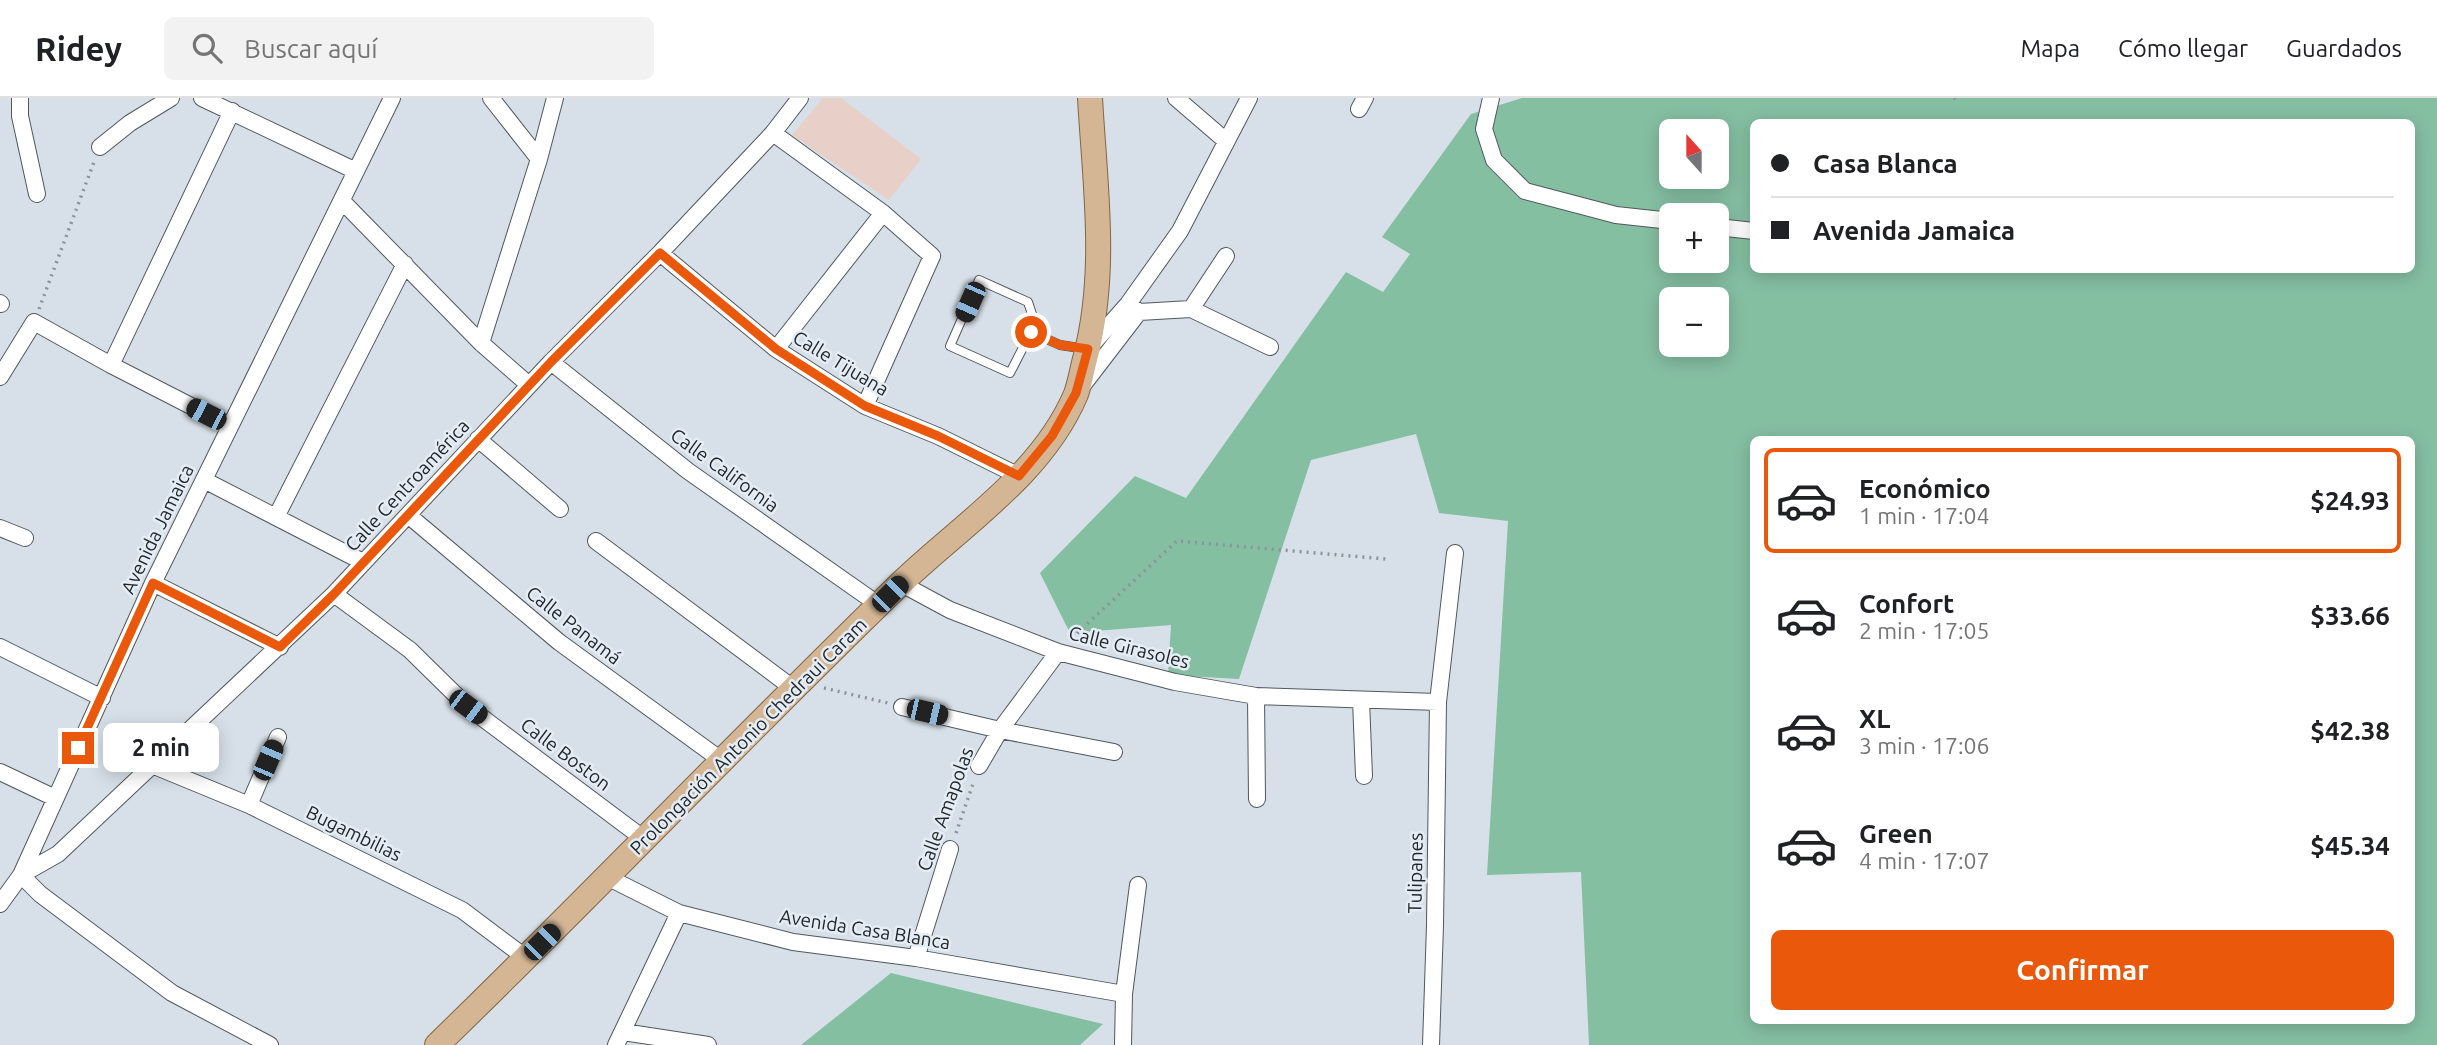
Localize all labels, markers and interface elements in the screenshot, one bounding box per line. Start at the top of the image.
search box [164,17,654,80]
icon: search [188,29,226,67]
text: Ridey [35,30,122,67]
text: Buscar aquí [244,34,378,63]
text: Mapa [2020,35,2080,62]
text: Cómo llegar [2118,35,2248,62]
text: Guardados [2286,35,2402,62]
north arrow [1659,119,1729,189]
map controls [1659,119,1729,357]
text: Casa Blanca [1813,149,1958,178]
button: + [1659,203,1729,273]
text: Avenida Jamaica [1813,216,2015,245]
car [952,279,989,325]
button: − [1659,287,1729,357]
route start [1015,316,1047,348]
street label: Calle Tijuana [789,326,893,400]
car [183,395,230,433]
street label: Calle Centroamérica [340,415,474,555]
street label: Calle California [667,423,783,517]
street label: Avenida Jamaica [116,461,198,597]
icon: car [1775,469,1838,532]
text: Económico [1859,474,1991,503]
text: $24.93 [2310,486,2390,515]
text: 1 min · 17:04 [1859,503,1990,528]
car [868,572,913,616]
street label: Calle Panamá [522,581,626,669]
icon: car [1775,584,1838,647]
text: Confort [1859,589,1954,618]
text: $33.66 [2310,601,2390,630]
street label: Prolongación Antonio Chedraui Caram [625,613,871,859]
text: 2 min · 17:05 [1859,618,1990,643]
street label: Calle Girasoles [1066,621,1192,673]
car [445,686,492,728]
car [905,697,950,727]
icon: car [1775,699,1838,762]
text: XL [1859,704,1890,733]
street label: Calle Boston [517,713,615,795]
text: $42.38 [2310,716,2390,745]
callout: 2 min [102,724,218,772]
route end [62,732,94,764]
text: 3 min · 17:06 [1859,733,1990,758]
text: 2 min [132,735,190,760]
car [251,737,286,783]
street label: Calle Amapolas [912,744,978,874]
street label: Bugambilias [303,800,405,866]
icon: car [1775,814,1838,877]
text: Green [1859,819,1933,848]
text: $45.34 [2310,831,2390,860]
street label: Tulipanes [1403,832,1427,914]
text: 4 min · 17:07 [1859,848,1990,873]
street label: Avenida Casa Blanca [778,905,952,953]
car [520,920,565,964]
button: Confirmar [1771,930,2394,1010]

